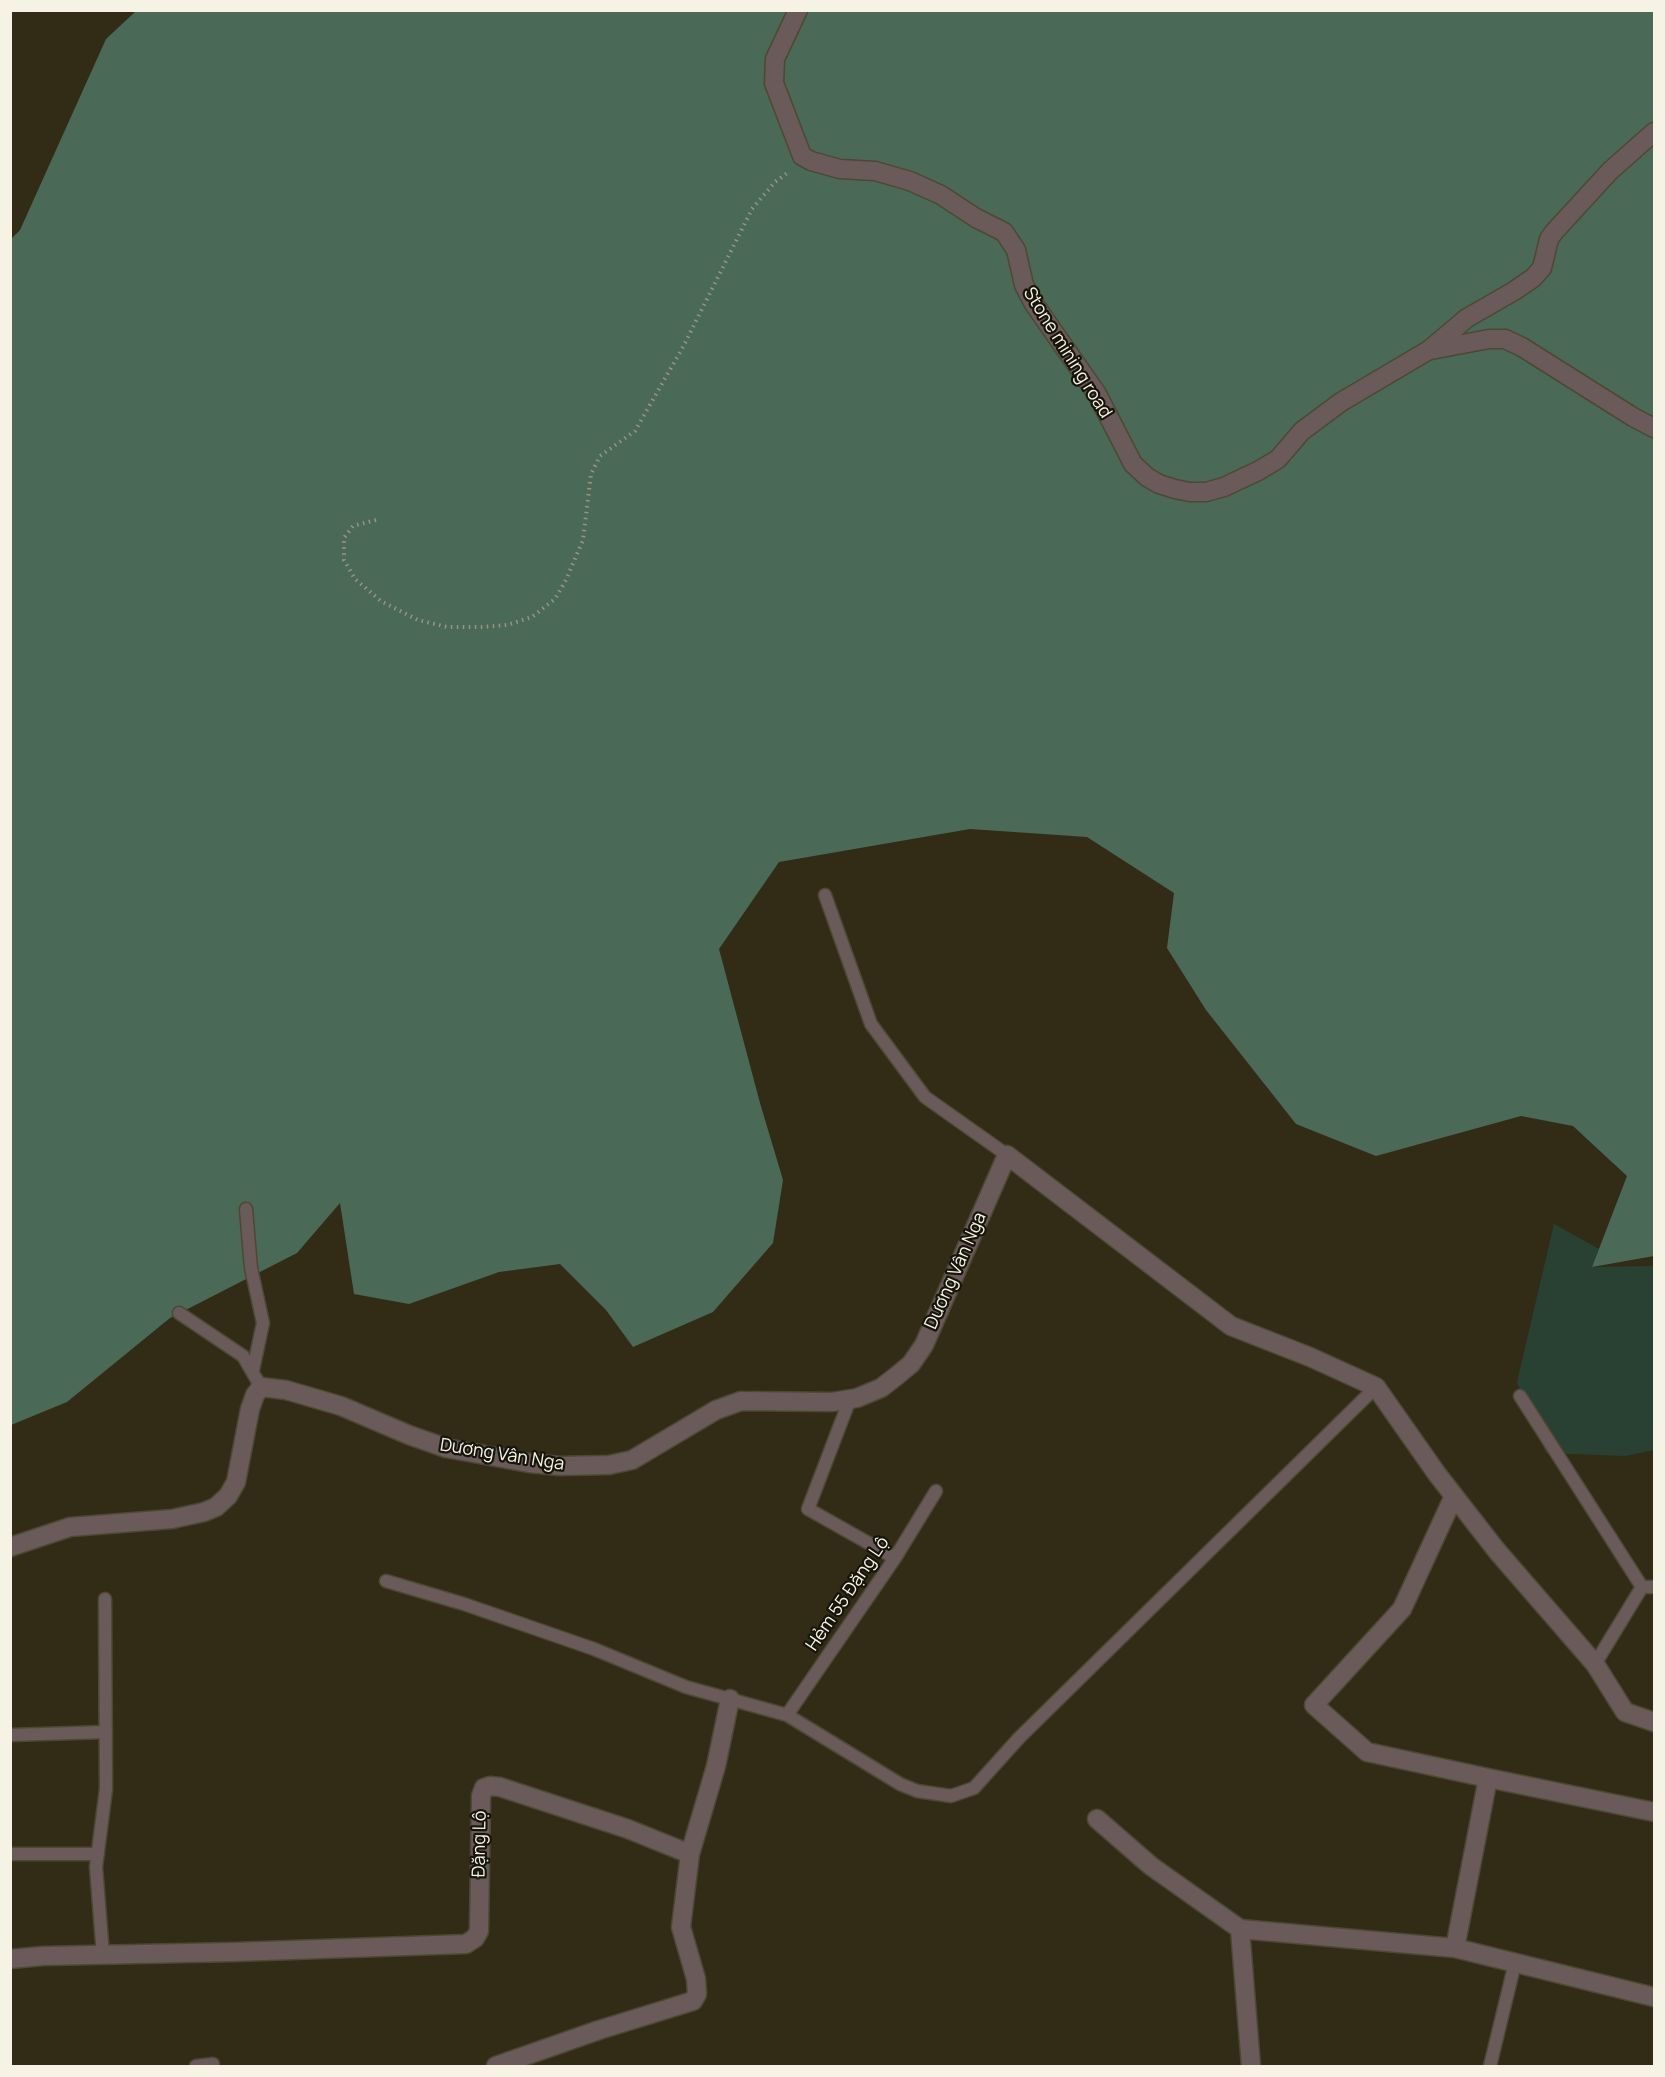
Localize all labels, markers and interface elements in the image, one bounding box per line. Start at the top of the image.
street label: Stone mining road [1018,284,1116,422]
street label: Dương Vân Nga [921,1209,991,1333]
street label: Dương Vân Nga [438,1435,566,1475]
street label: Hẻm 55 Đặng Lộ [802,1533,894,1655]
street label: Đặng Lộ [469,1810,491,1878]

